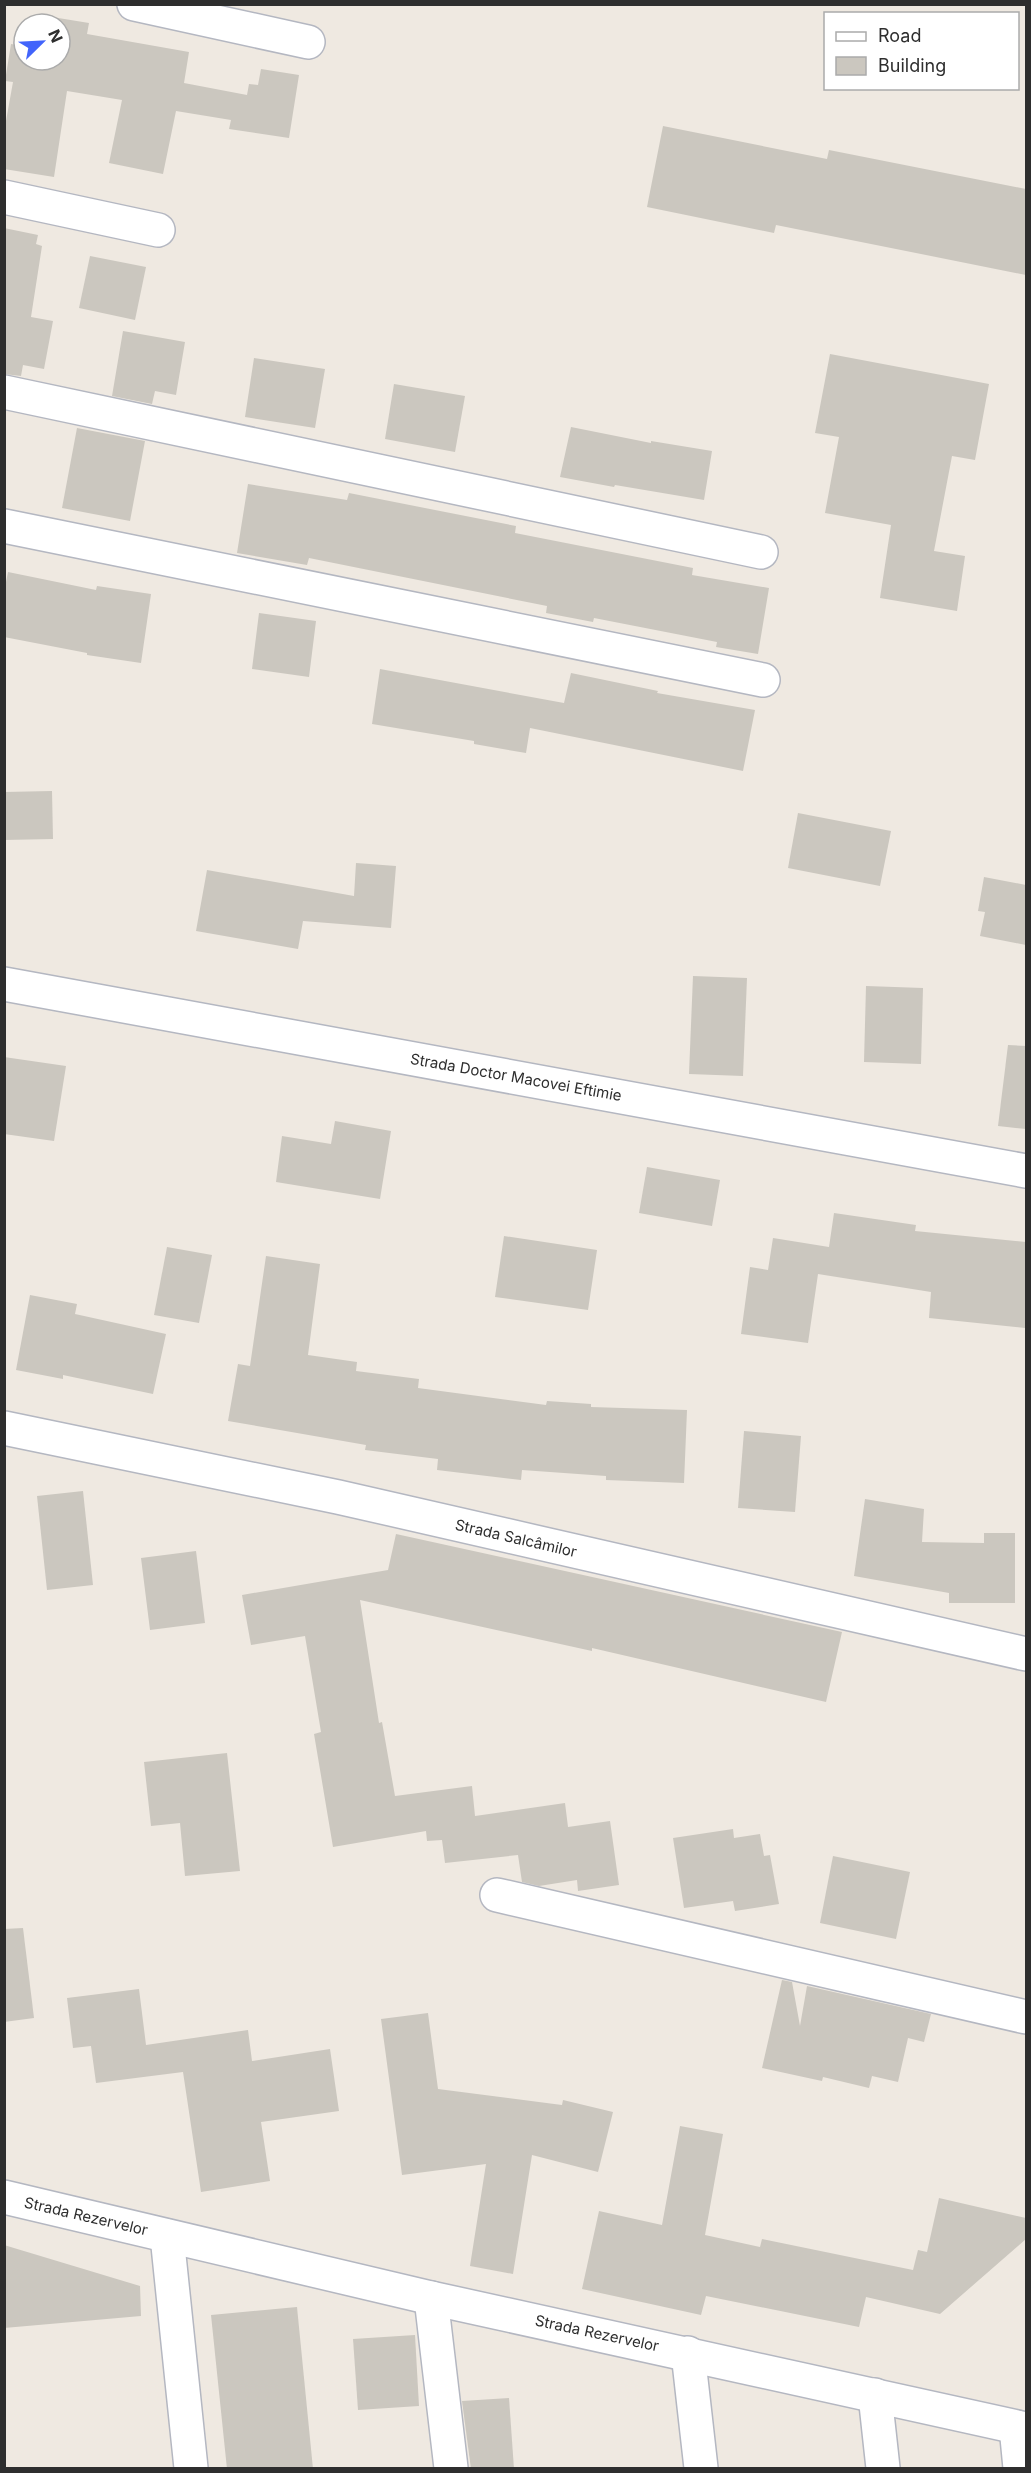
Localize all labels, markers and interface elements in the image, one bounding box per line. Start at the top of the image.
north arrow [12,12,72,72]
legend [824,12,1019,90]
text: Road [878,25,921,46]
text: N [44,26,67,46]
text: Building [878,55,946,76]
street label: Strada Doctor Macovei Eftimie [409,1049,623,1105]
street label: Strada Salcâmilor [453,1515,579,1561]
street label: Strada Rezervelor [22,2193,150,2240]
street label: Strada Rezervelor [533,2311,661,2355]

